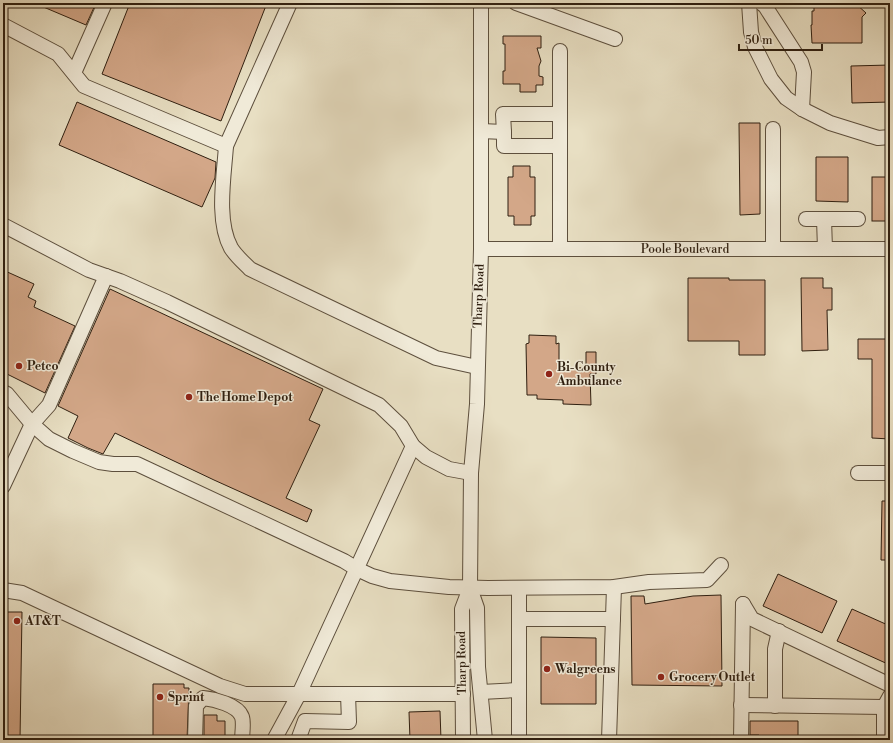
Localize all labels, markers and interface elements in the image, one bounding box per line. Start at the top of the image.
scale bar [739,26,822,52]
text: 50 m [745,33,773,48]
street label: Poole Boulevard [641,242,729,257]
street label: Tharp Road [470,263,488,328]
place label: Petco [27,359,59,374]
place label: Bi-County Ambulance [556,360,622,389]
marker: Petco [14,361,24,371]
marker: Bi-County Ambulance [544,369,554,379]
place label: The Home Depot [197,390,293,405]
marker: The Home Depot [184,392,194,402]
place label: AT&T [24,614,61,629]
marker: AT&T [12,616,22,626]
street label: Tharp Road [454,631,470,695]
place label: Walgreens [554,662,615,677]
marker: Walgreens [542,664,552,674]
place label: Grocery Outlet [669,670,756,685]
marker: Grocery Outlet [656,672,666,682]
place label: Sprint [168,690,205,705]
marker: Sprint [155,692,165,702]

